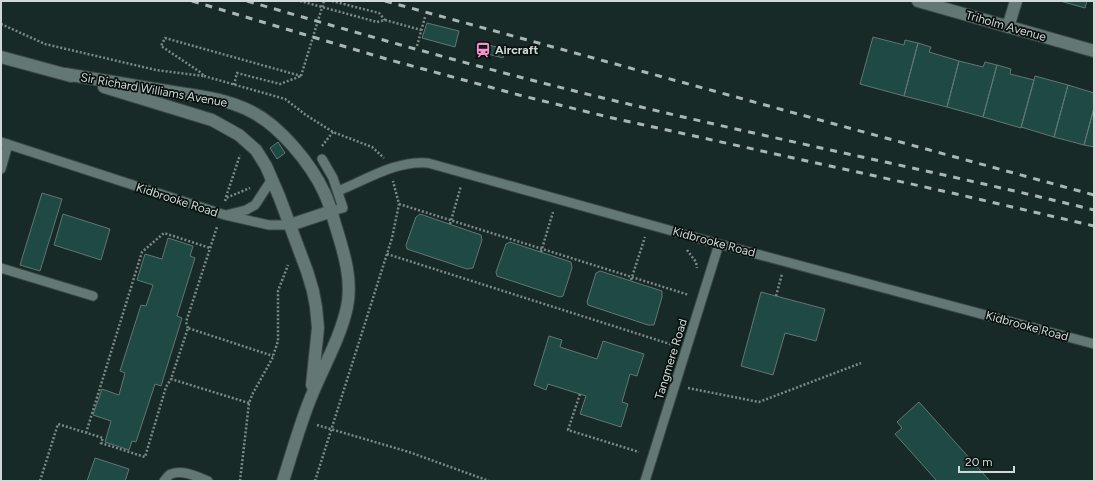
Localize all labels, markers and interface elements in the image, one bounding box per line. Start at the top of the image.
street label: Triholm Avenue [964,8,1048,44]
station icon: Aircraft [474,41,492,59]
place label: Aircraft [495,43,538,57]
street label: Sir Richard Williams Avenue [80,70,229,110]
street label: Kidbrooke Road [134,180,220,220]
street label: Kidbrooke Road [671,224,757,260]
street label: Kidbrooke Road [984,308,1070,344]
street label: Tangmere Road [652,317,690,401]
scale bar [959,448,1014,474]
text: 20 m [965,455,993,469]

